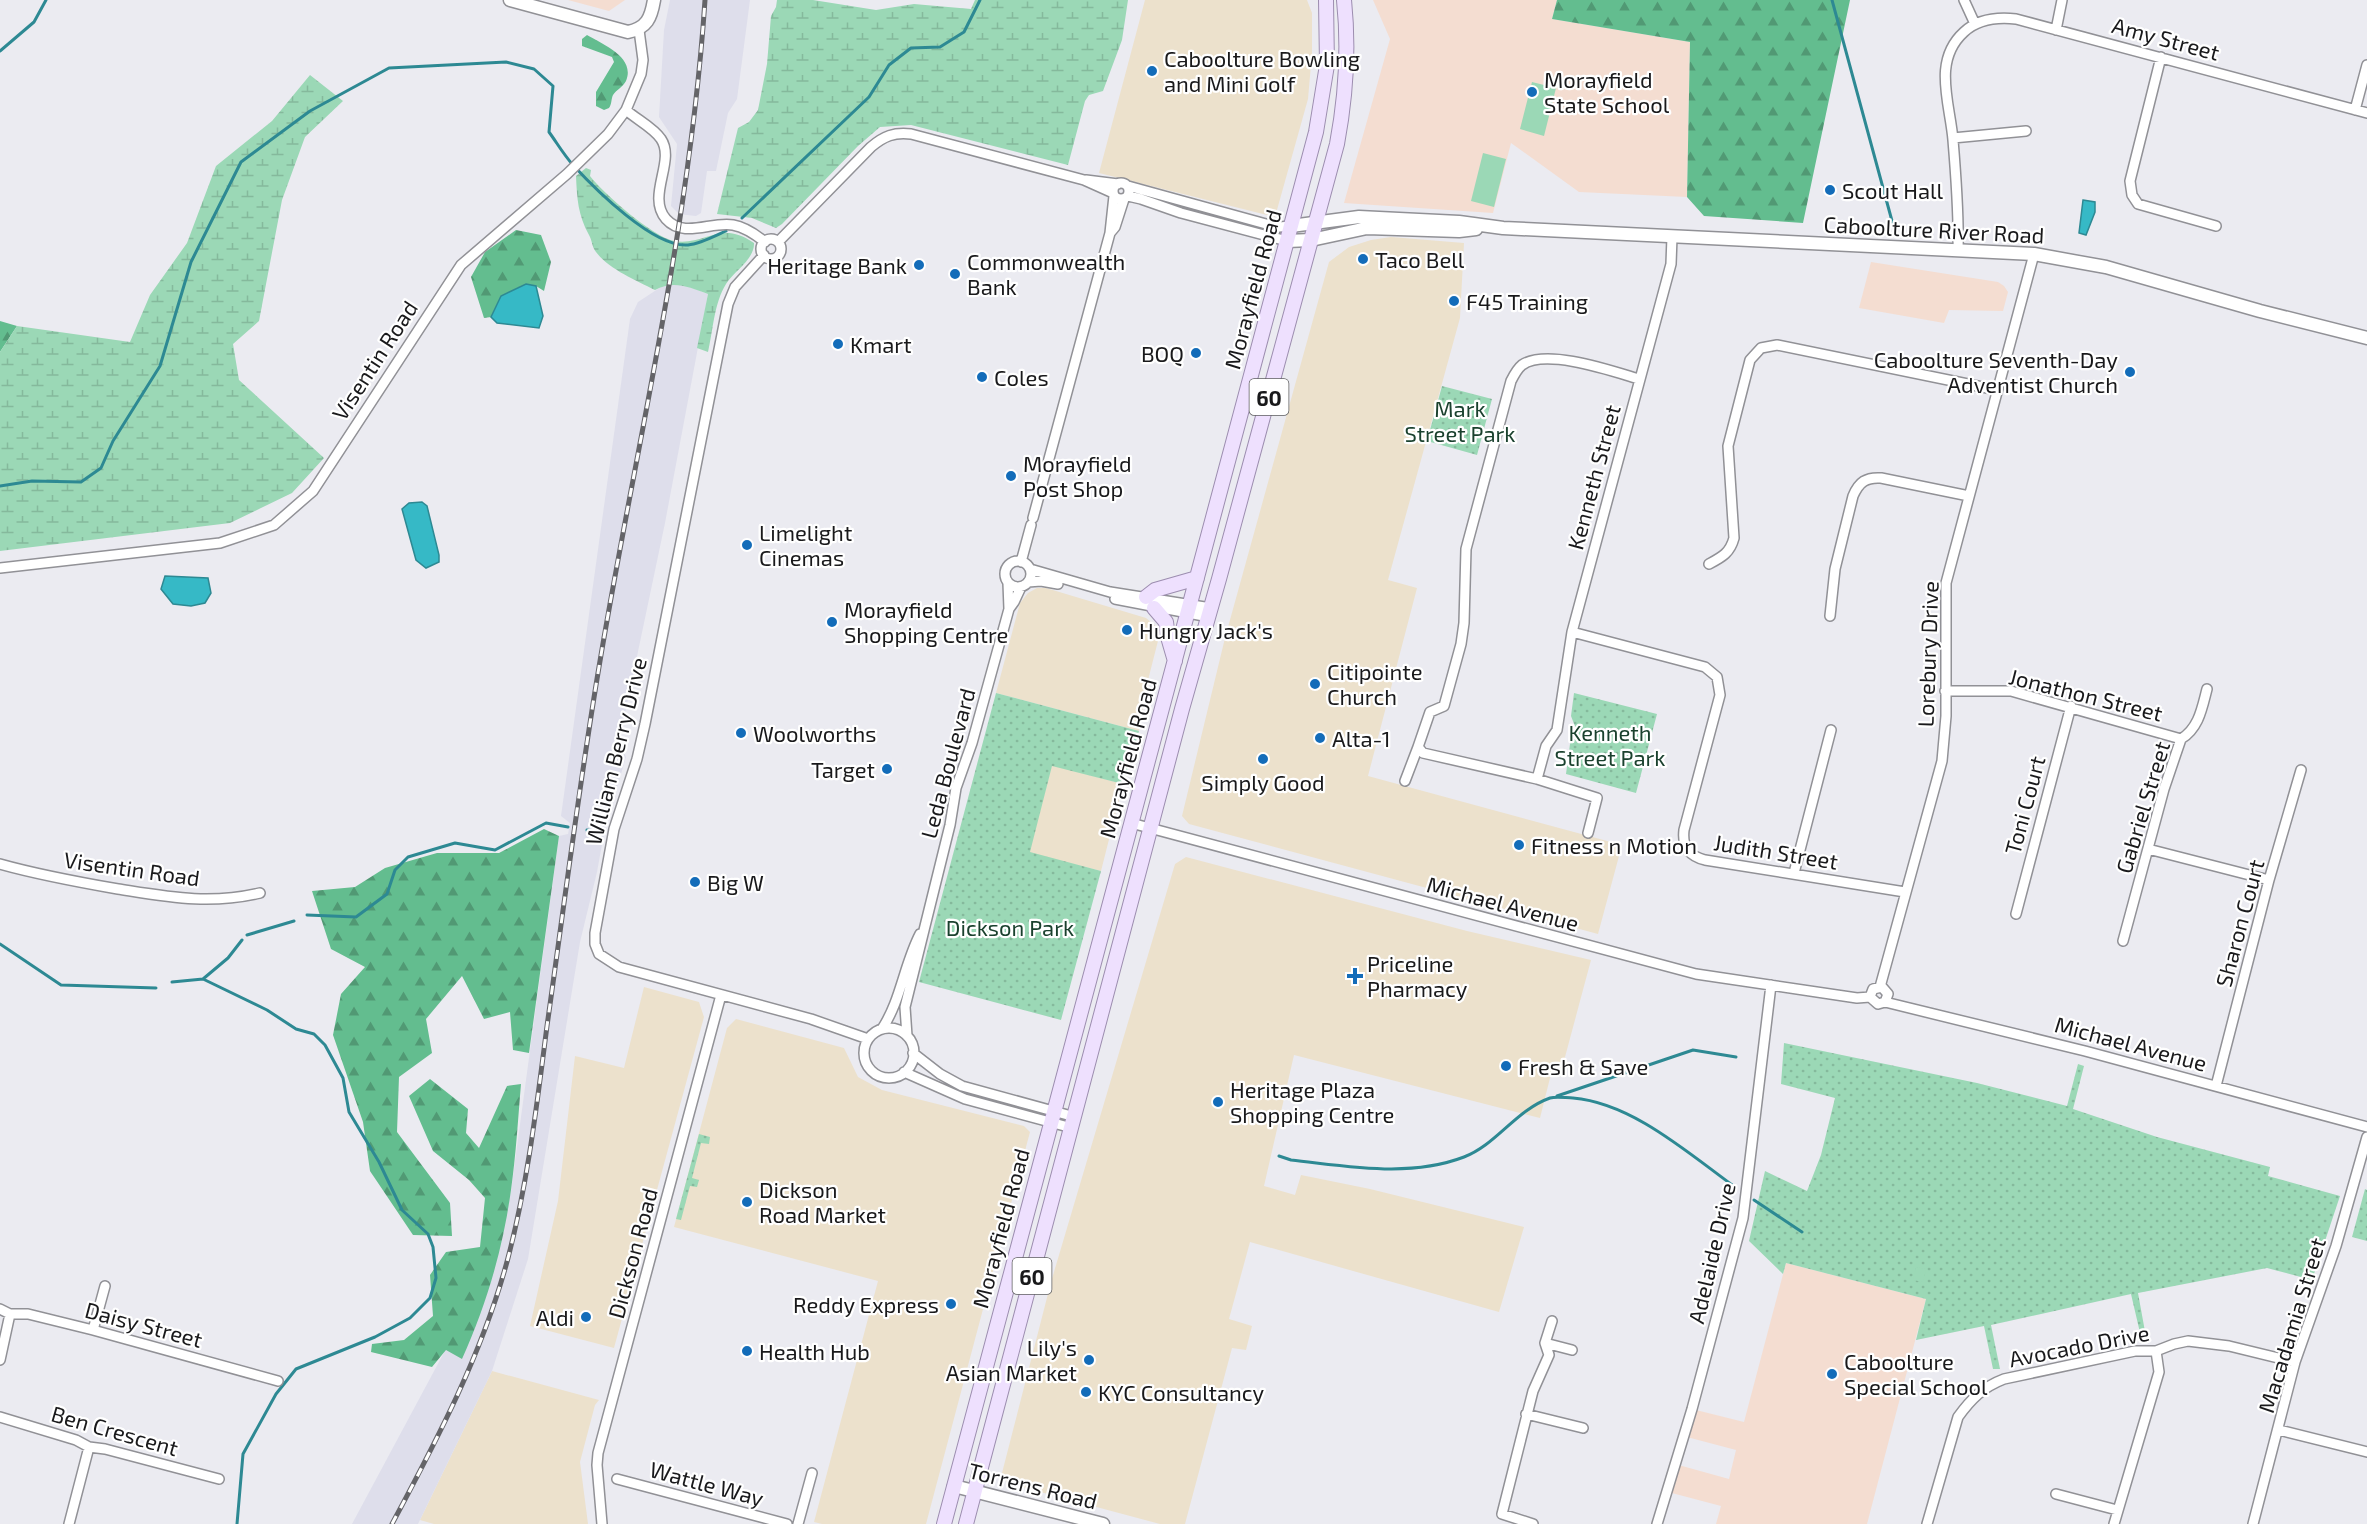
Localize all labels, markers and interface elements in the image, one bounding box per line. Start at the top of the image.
street label: Amy Street [2109,11,2223,65]
place label: Caboolture Bowling and Mini Golf [1164,45,1360,96]
marker: Caboolture Bowling and Mini Golf [1145,64,1159,78]
place label: Morayfield State School [1544,66,1670,117]
marker: Morayfield State School [1525,85,1539,99]
place label: Scout Hall [1842,177,1944,203]
marker: Scout Hall [1823,183,1837,197]
street label: Morayfield Road [1218,206,1286,372]
street label: Caboolture River Road [1823,210,2045,248]
place label: Taco Bell [1375,246,1465,272]
place label: Commonwealth Bank [967,248,1125,299]
place label: Heritage Bank [767,252,907,278]
marker: Taco Bell [1356,252,1370,266]
marker: Heritage Bank [912,258,926,272]
marker: Commonwealth Bank [948,267,962,281]
place label: F45 Training [1466,288,1588,314]
marker: F45 Training [1447,294,1461,308]
street label: Visentin Road [326,296,422,424]
place label: Kmart [850,331,912,357]
marker: Kmart [831,337,845,351]
place label: BOQ [1141,340,1184,367]
marker: BOQ [1189,346,1203,360]
place label: Caboolture Seventh-Day Adventist Church [1874,346,2118,397]
place label: Coles [994,364,1049,390]
marker: Caboolture Seventh-Day Adventist Church [2123,365,2137,379]
marker: Coles [975,370,989,384]
road number: 60 [1250,379,1288,415]
park label: Mark Street Park [1404,395,1516,446]
street label: Kenneth Street [1561,402,1625,552]
place label: Morayfield Post Shop [1023,450,1132,501]
marker: Morayfield Post Shop [1004,469,1018,483]
place label: Limelight Cinemas [759,519,852,570]
marker: Limelight Cinemas [740,538,754,552]
street label: Lorebury Drive [1911,580,1943,728]
place label: Morayfield Shopping Centre [844,596,1008,647]
marker: Morayfield Shopping Centre [825,615,839,629]
place label: Hungry Jack's [1139,617,1273,643]
marker: Hungry Jack's [1120,623,1134,637]
street label: William Berry Drive [579,654,651,848]
place label: Citipointe Church [1327,658,1423,709]
street label: Jonathon Street [2007,662,2165,726]
street label: Morayfield Road [1093,675,1161,841]
marker: Citipointe Church [1308,677,1322,691]
street label: Leda Boulevard [914,685,980,841]
park label: Kenneth Street Park [1554,719,1666,770]
place label: Woolworths [753,720,876,746]
place label: Alta-1 [1332,725,1390,751]
marker: Woolworths [734,726,748,740]
marker: Alta-1 [1313,731,1327,745]
street label: Gabriel Street [2110,738,2174,876]
marker: Simply Good [1256,752,1270,766]
street label: Toni Court [1998,753,2050,857]
place label: Target [811,756,875,782]
marker: Target [880,762,894,776]
place label: Simply Good [1201,769,1325,795]
street label: Judith Street [1712,828,1840,874]
place label: Fitness n Motion [1531,832,1697,858]
marker: Fitness n Motion [1512,838,1526,852]
street label: Visentin Road [62,846,202,890]
street label: Sharon Court [2210,857,2268,989]
place label: Big W [707,869,764,895]
street label: Michael Avenue [1424,870,1582,936]
marker: Big W [688,875,702,889]
park label: Dickson Park [946,914,1074,940]
place label: Priceline Pharmacy [1367,950,1468,1001]
marker: Priceline Pharmacy [1348,969,1362,983]
street label: Michael Avenue [2052,1010,2210,1076]
place label: Fresh & Save [1518,1053,1648,1079]
marker: Fresh & Save [1499,1059,1513,1073]
place label: Heritage Plaza Shopping Centre [1230,1076,1394,1127]
marker: Heritage Plaza Shopping Centre [1211,1095,1225,1109]
street label: Morayfield Road [966,1145,1034,1311]
place label: Dickson Road Market [759,1176,886,1227]
street label: Adelaide Drive [1682,1180,1740,1326]
street label: Dickson Road [602,1185,662,1321]
marker: Dickson Road Market [740,1195,754,1209]
street label: Macadamia Street [2252,1234,2330,1416]
road number: 60 [1012,1258,1052,1294]
place label: Reddy Express [793,1291,939,1317]
street label: Daisy Street [82,1296,206,1352]
marker: Reddy Express [944,1297,958,1311]
place label: Aldi [536,1304,574,1330]
marker: Aldi [579,1310,593,1324]
street label: Avocado Drive [2007,1319,2151,1371]
place label: Lily's Asian Market [946,1334,1077,1385]
place label: Health Hub [759,1338,870,1364]
marker: Health Hub [740,1344,754,1358]
place label: Caboolture Special School [1844,1348,1988,1399]
marker: Lily's Asian Market [1082,1353,1096,1367]
marker: Caboolture Special School [1825,1367,1839,1381]
place label: KYC Consultancy [1098,1379,1265,1405]
marker: KYC Consultancy [1079,1385,1093,1399]
street label: Ben Crescent [49,1399,181,1461]
street label: Wattle Way [647,1455,767,1511]
street label: Torrens Road [966,1456,1100,1514]

